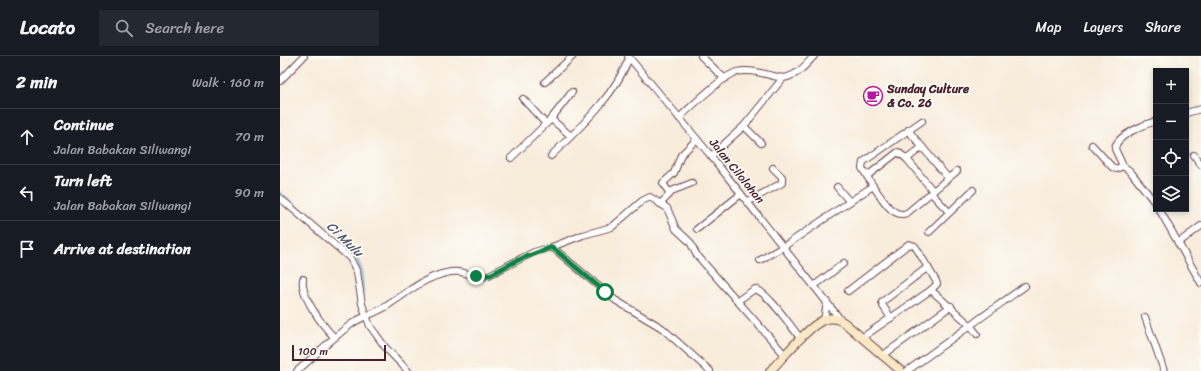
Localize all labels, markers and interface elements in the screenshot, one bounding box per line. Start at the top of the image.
search box [99,10,379,46]
text: Locato [20,11,75,44]
text: Search here [145,15,224,41]
text: Map [1036,15,1061,40]
text: Layers [1083,15,1123,40]
text: Share [1145,15,1181,40]
icon: search [113,17,135,39]
text: 2 min [16,67,57,97]
map controls [1153,68,1189,212]
button: + [1153,68,1189,104]
text: Walk · 160 m [192,71,264,94]
place label: Sunday Culture & Co. 26 [886,78,970,114]
cafe icon: Sunday Culture & Co. 26 [862,85,884,107]
button: − [1153,104,1189,140]
text: Continue [54,112,114,138]
text: 70 m [235,125,264,148]
icon: ahead [16,126,38,148]
street label: Jalan Cilolohan [703,132,771,209]
text: Jalan Babakan Siliwangi [54,138,191,161]
button: locate [1153,140,1189,176]
text: Turn left [54,168,112,194]
button: layers [1153,176,1189,212]
text: 90 m [234,181,264,204]
icon: left [16,182,38,204]
text: Jalan Babakan Siliwangi [54,194,191,217]
water label: Ci Mulu [321,215,370,264]
text: Arrive at destination [54,236,191,262]
icon: arrive [16,238,38,260]
route end [467,267,485,285]
route start [596,283,614,301]
text: 100 m [298,342,328,361]
scale bar [292,343,386,362]

